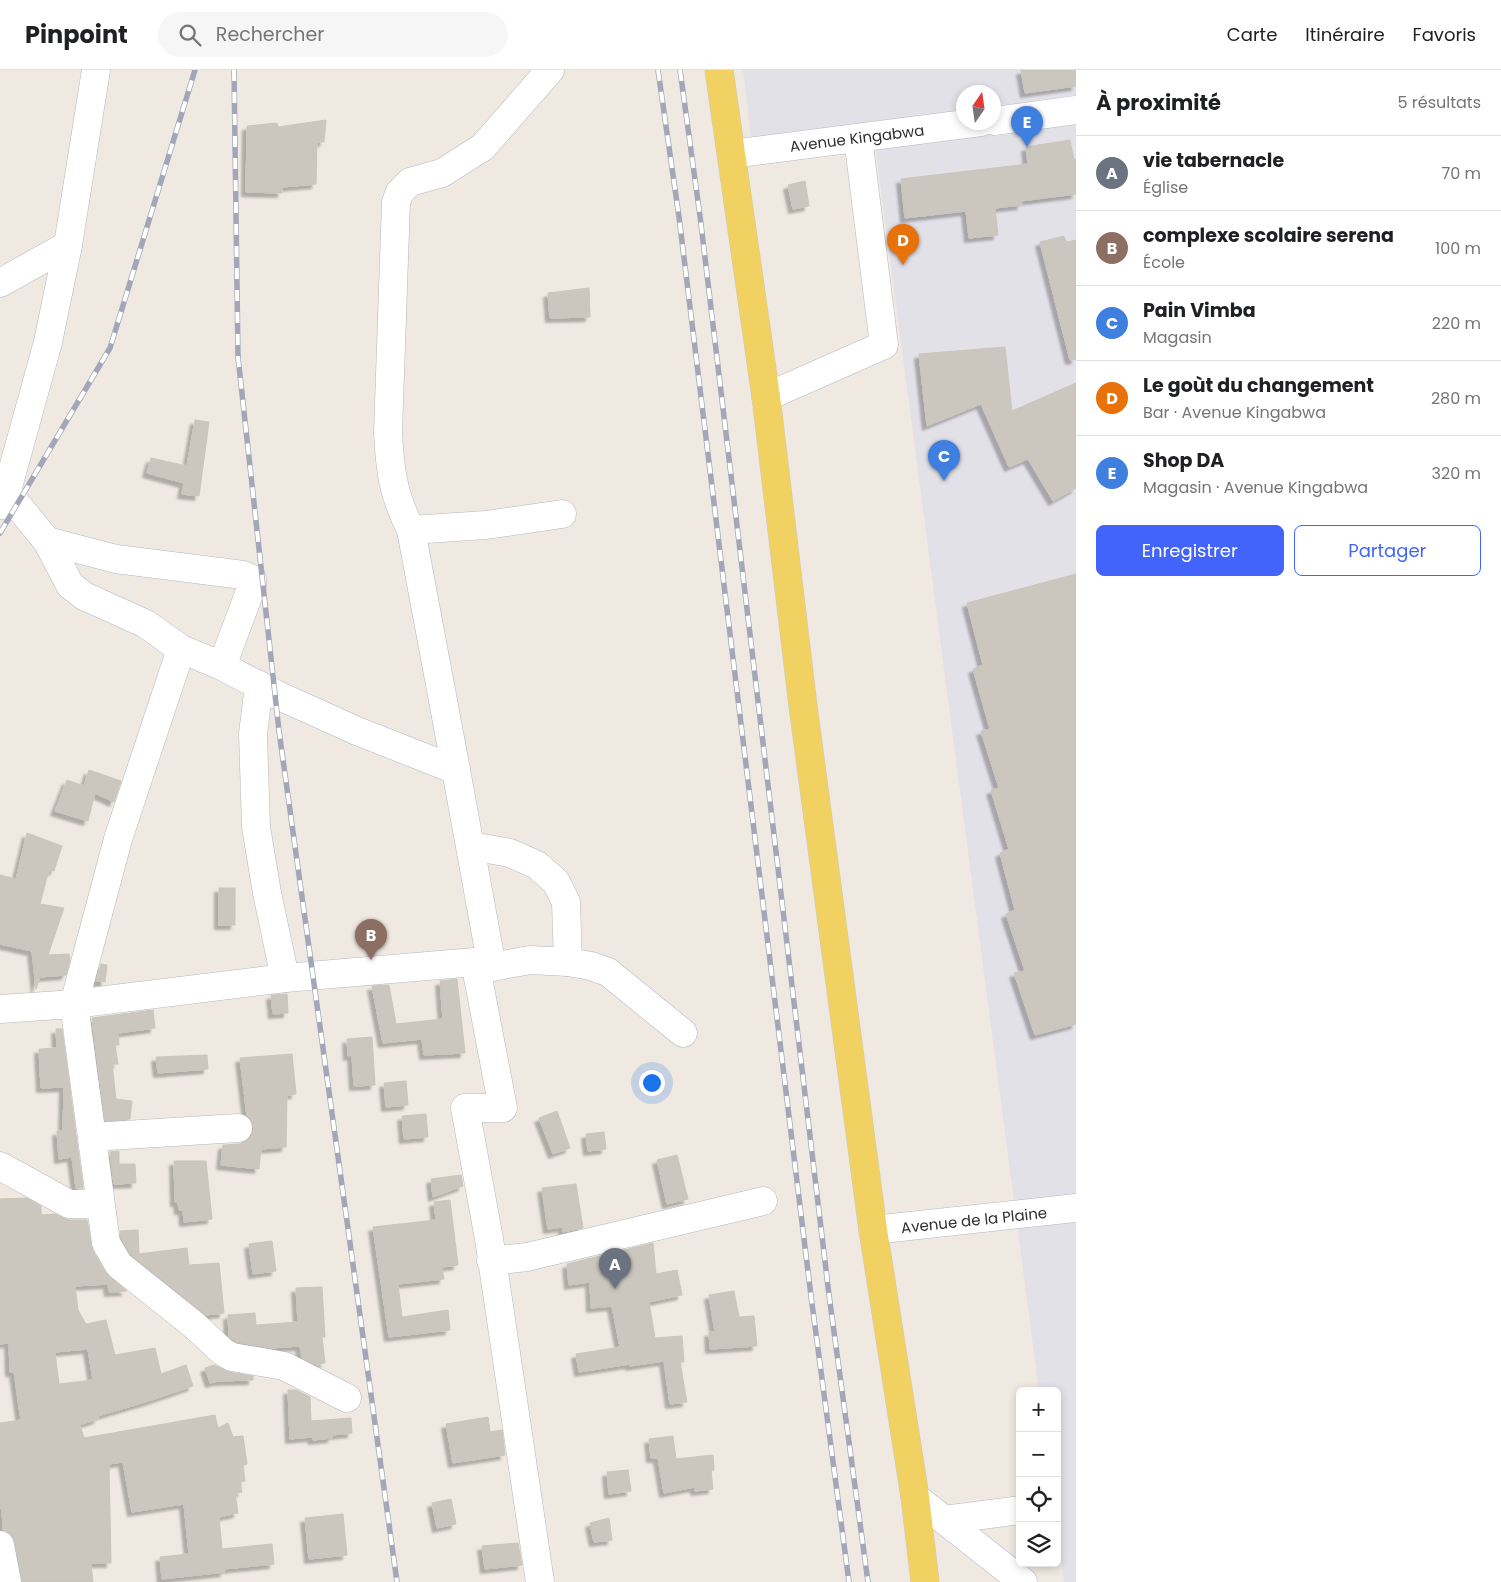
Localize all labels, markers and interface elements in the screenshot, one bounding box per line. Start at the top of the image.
search box [158,12,508,57]
text: Pinpoint [25,18,128,51]
icon: search [176,21,204,49]
text: Rechercher [216,21,324,48]
text: Carte [1227,22,1277,47]
text: Itinéraire [1305,22,1385,47]
text: Favoris [1413,22,1476,47]
north arrow [956,85,1001,130]
text: À proximité [1096,88,1221,117]
text: 5 résultats [1397,91,1481,114]
pin: E [1011,106,1043,147]
street label: Avenue Kingabwa [788,119,926,157]
text: vie tabernacle [1143,147,1284,174]
text: A [1106,162,1118,185]
text: 70 m [1441,162,1481,185]
text: Église [1143,176,1188,199]
text: complexe scolaire serena [1143,222,1394,249]
pin: D [887,224,919,265]
text: B [1107,237,1117,260]
text: 100 m [1435,237,1481,260]
text: École [1143,251,1185,274]
text: Pain Vimba [1143,297,1256,324]
text: C [1106,312,1118,335]
text: 220 m [1432,312,1481,335]
text: Magasin [1143,326,1212,349]
text: Le goùt du changement [1143,372,1374,399]
text: D [1106,387,1118,410]
text: 280 m [1431,387,1481,410]
text: Bar · Avenue Kingabwa [1143,401,1326,424]
pin: C [928,440,960,481]
text: Shop DA [1143,447,1224,474]
text: E [1108,462,1116,485]
text: 320 m [1432,462,1481,485]
text: Magasin · Avenue Kingabwa [1143,476,1368,499]
button: Enregistrer [1096,525,1284,576]
button: Partager [1294,525,1481,576]
pin: B [355,919,387,960]
your location [639,1070,665,1096]
street label: Avenue de la Plaine [900,1202,1048,1238]
pin: A [599,1248,631,1289]
map controls [1016,1387,1061,1567]
button: + [1016,1387,1061,1432]
button: − [1016,1432,1061,1477]
button: locate [1016,1477,1061,1522]
button: layers [1016,1522,1061,1567]

